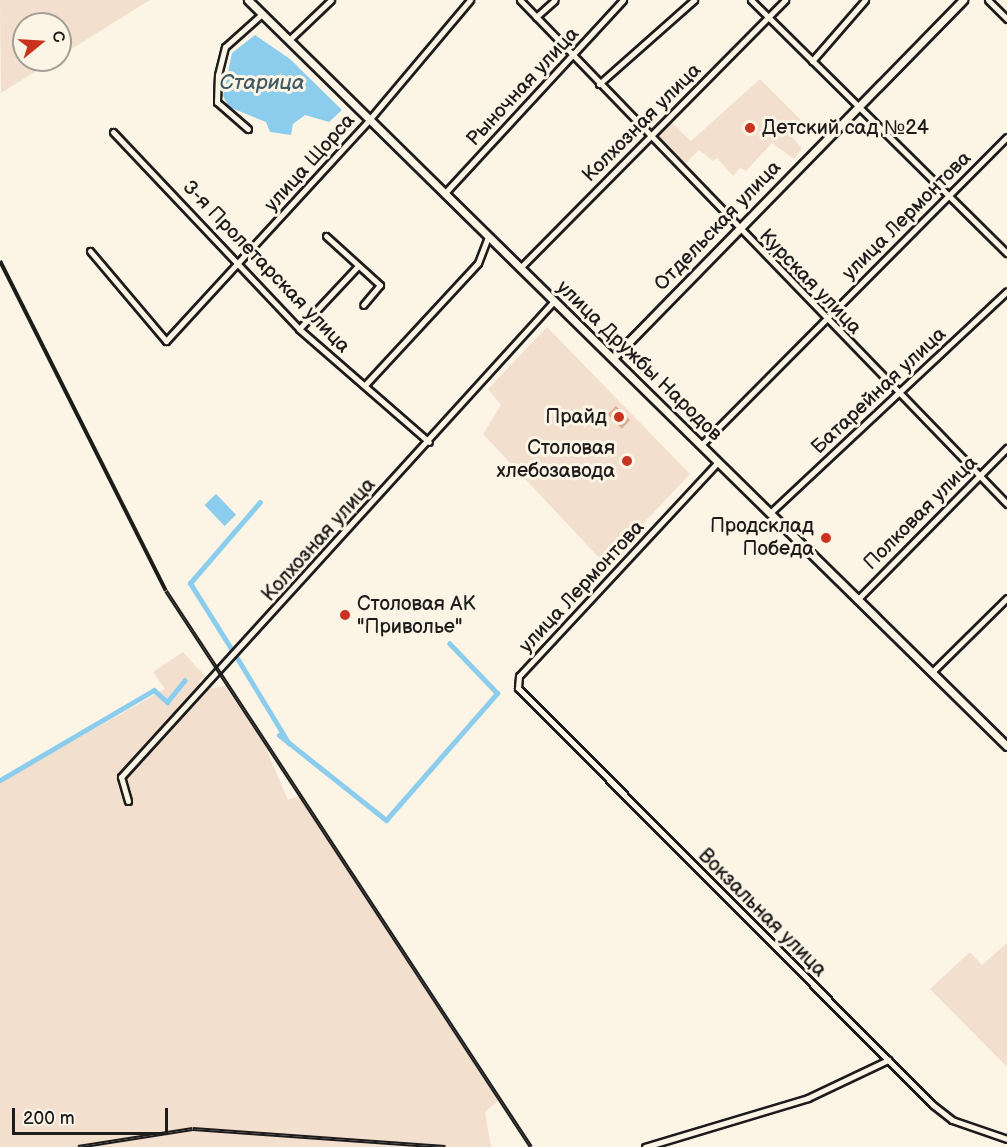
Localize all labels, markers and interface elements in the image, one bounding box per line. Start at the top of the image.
north arrow [12,12,72,72]
street label: Рыночная улица [462,22,584,152]
text: С [47,29,68,45]
street label: Колхозная улица [578,59,706,187]
water label: Старица [220,70,304,96]
street label: улица Щорса [260,109,360,217]
place label: Детский сад №24 [762,116,929,140]
marker: Детский сад №24 [743,121,757,135]
street label: улица Лермонтова [838,147,976,285]
street label: Отдельская улица [650,156,786,296]
street label: 3-я Пролетарская улица [177,176,355,358]
street label: Курская улица [754,224,866,340]
street label: улица Дружбы Народов [551,276,727,446]
street label: Батарейная улица [807,322,951,460]
place label: Прайд [545,405,607,429]
marker: Прайд [612,410,626,424]
place label: Столовая хлебозавода [497,437,615,484]
street label: Полковая улица [859,451,983,575]
marker: Столовая хлебозавода [620,454,634,468]
street label: Колхозная улица [257,473,381,607]
place label: Продсклад Победа [710,514,814,561]
street label: улица Лермонтова [514,516,650,658]
marker: Продсклад Победа [819,531,833,545]
place label: Столовая АК "Приволье" [357,592,475,639]
marker: Столовая АК "Приволье" [338,608,352,622]
street label: Вокзальная улица [693,844,831,982]
scale bar [15,1096,171,1134]
text: 200 m [23,1108,75,1129]

